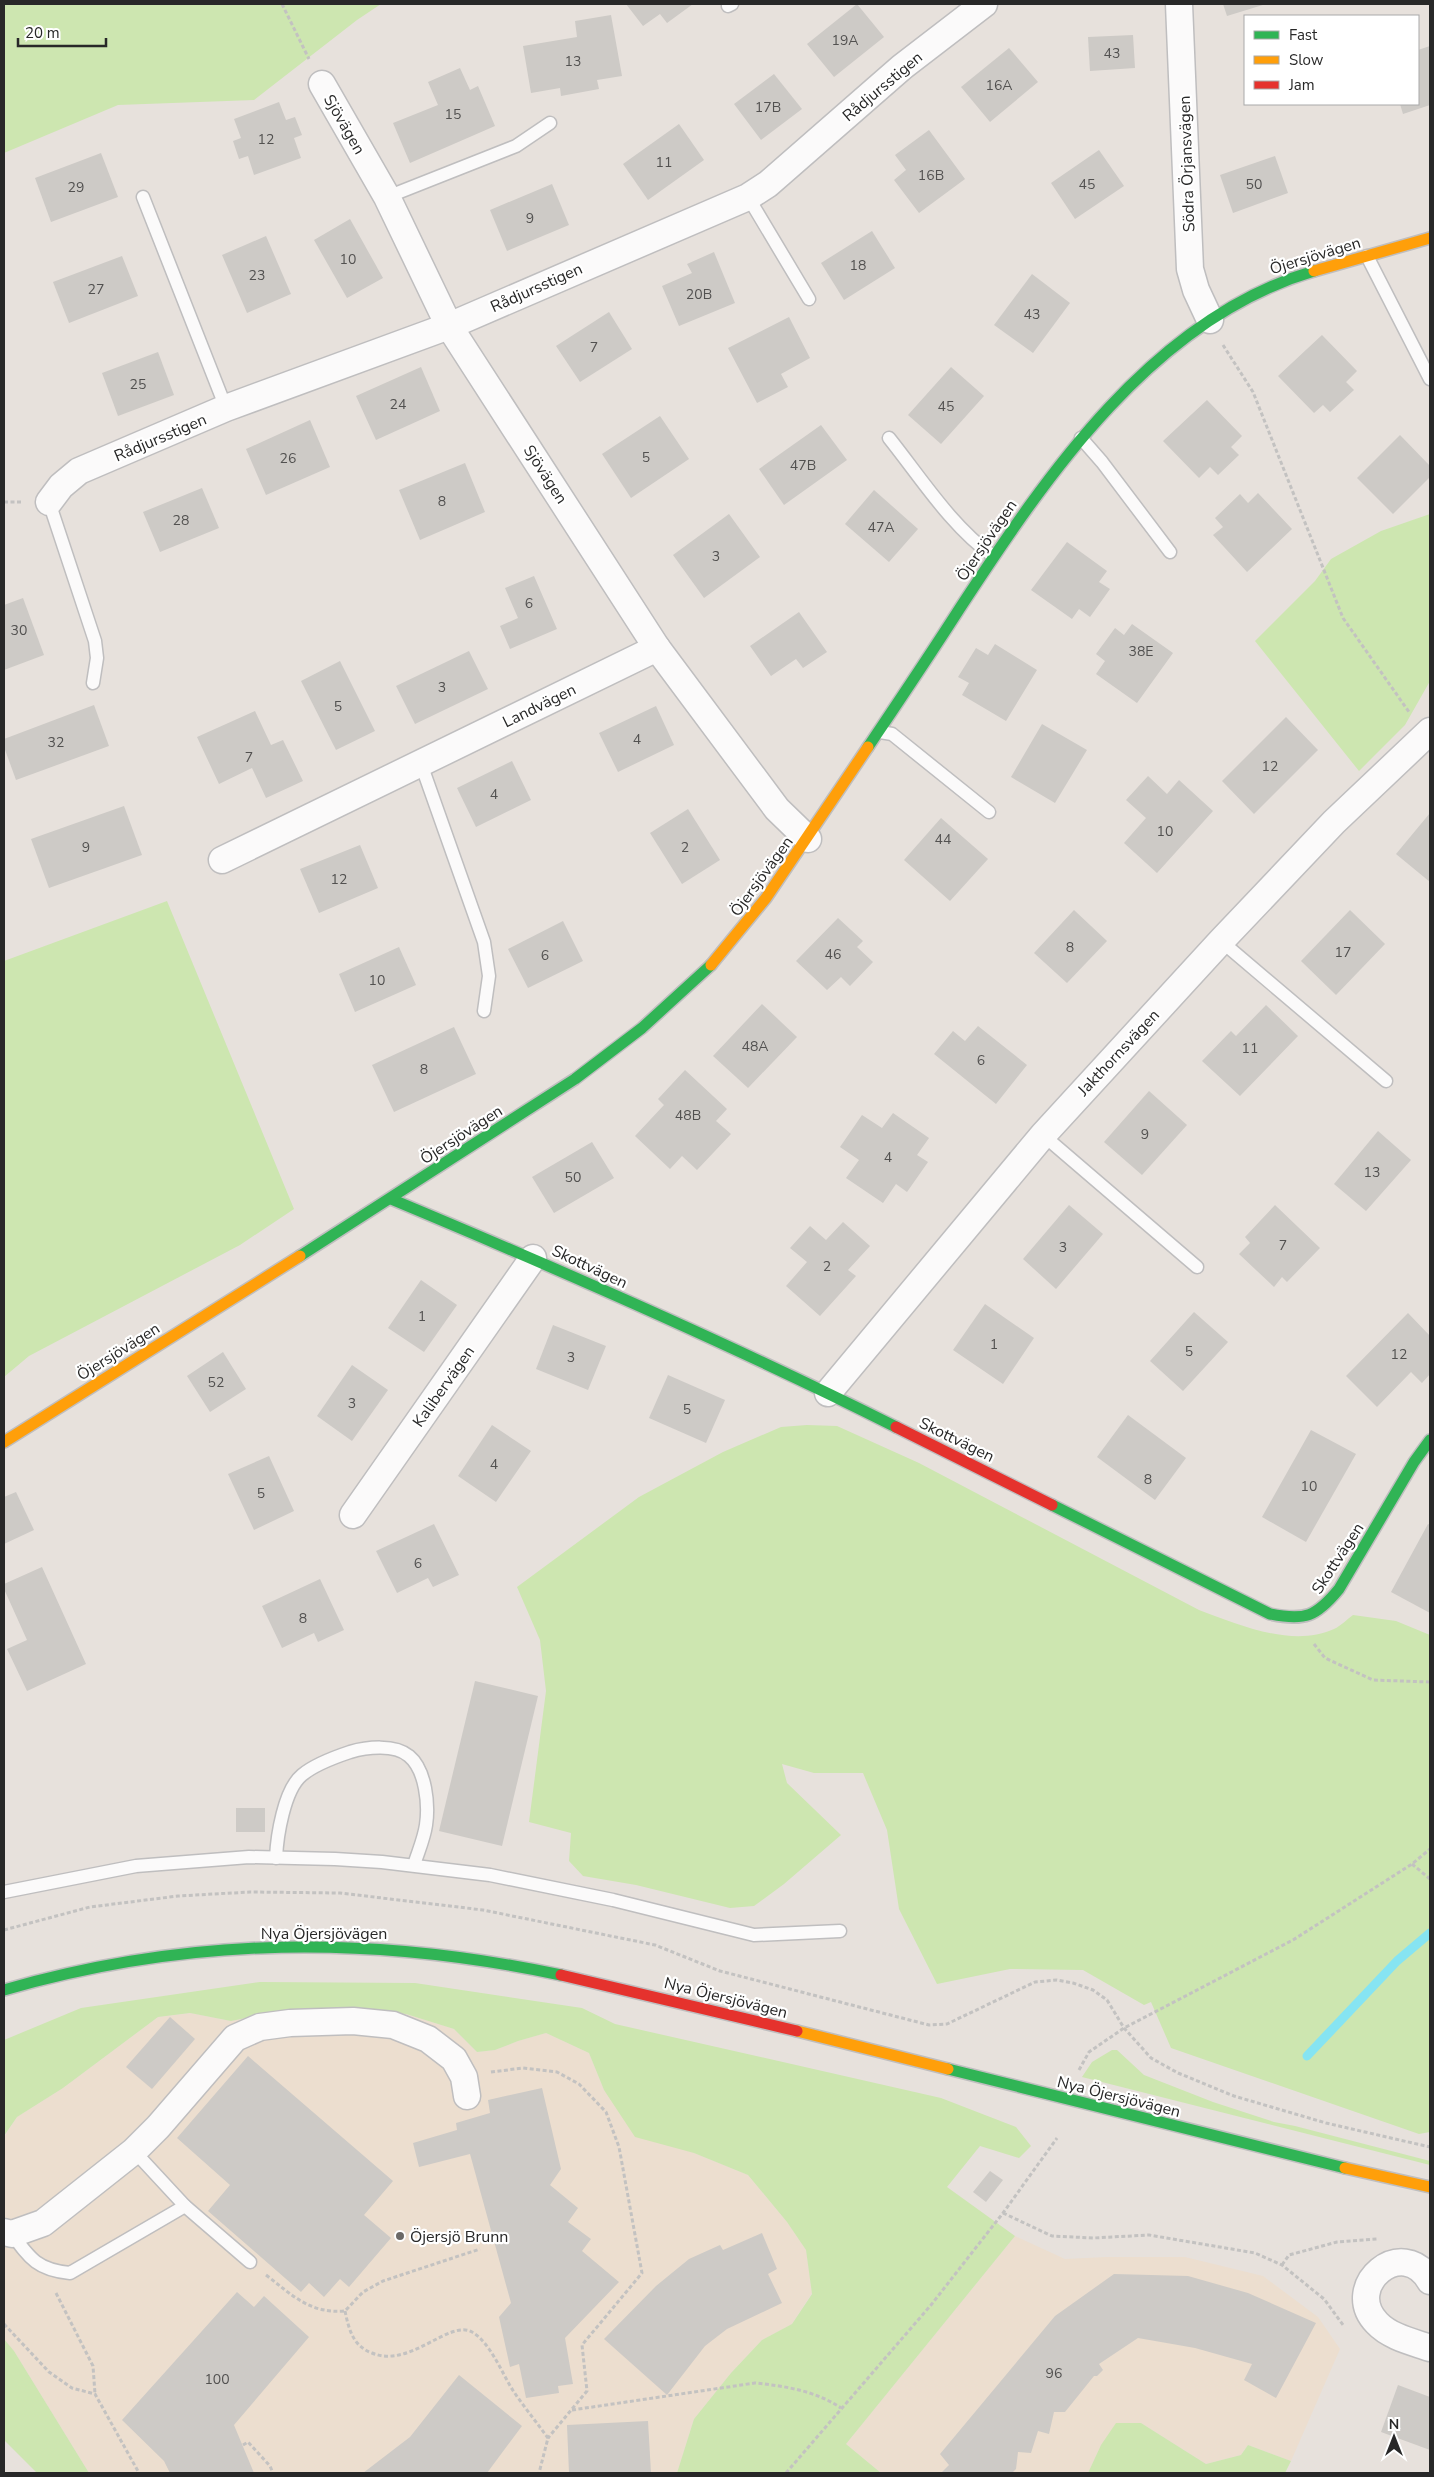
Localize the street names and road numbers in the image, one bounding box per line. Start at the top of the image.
street label: Rådjursstigen [838,47,927,127]
street label: Sjövägen [318,90,370,159]
street label: Södra Örjansvägen [1174,95,1200,233]
street label: Öjersjövägen [1267,232,1363,280]
street label: Rådjursstigen [487,258,586,318]
street label: Rådjursstigen [111,409,210,467]
street label: Sjövägen [518,441,572,508]
street label: Öjersjövägen [951,495,1022,586]
street label: Landvägen [499,679,580,733]
street label: Öjersjövägen [725,832,798,921]
street label: Jakthornsvägen [1072,1005,1165,1101]
street label: Öjersjövägen [416,1100,507,1170]
street label: Skottvägen [548,1240,631,1294]
street label: Öjersjövägen [73,1318,164,1386]
street label: Kalibervägen [408,1342,480,1432]
street label: Skottvägen [915,1412,998,1468]
street label: Skottvägen [1307,1519,1369,1599]
street label: Nya Öjersjövägen [261,1923,387,1945]
street label: Nya Öjersjövägen [662,1972,790,2024]
street label: Nya Öjersjövägen [1055,2071,1183,2123]

